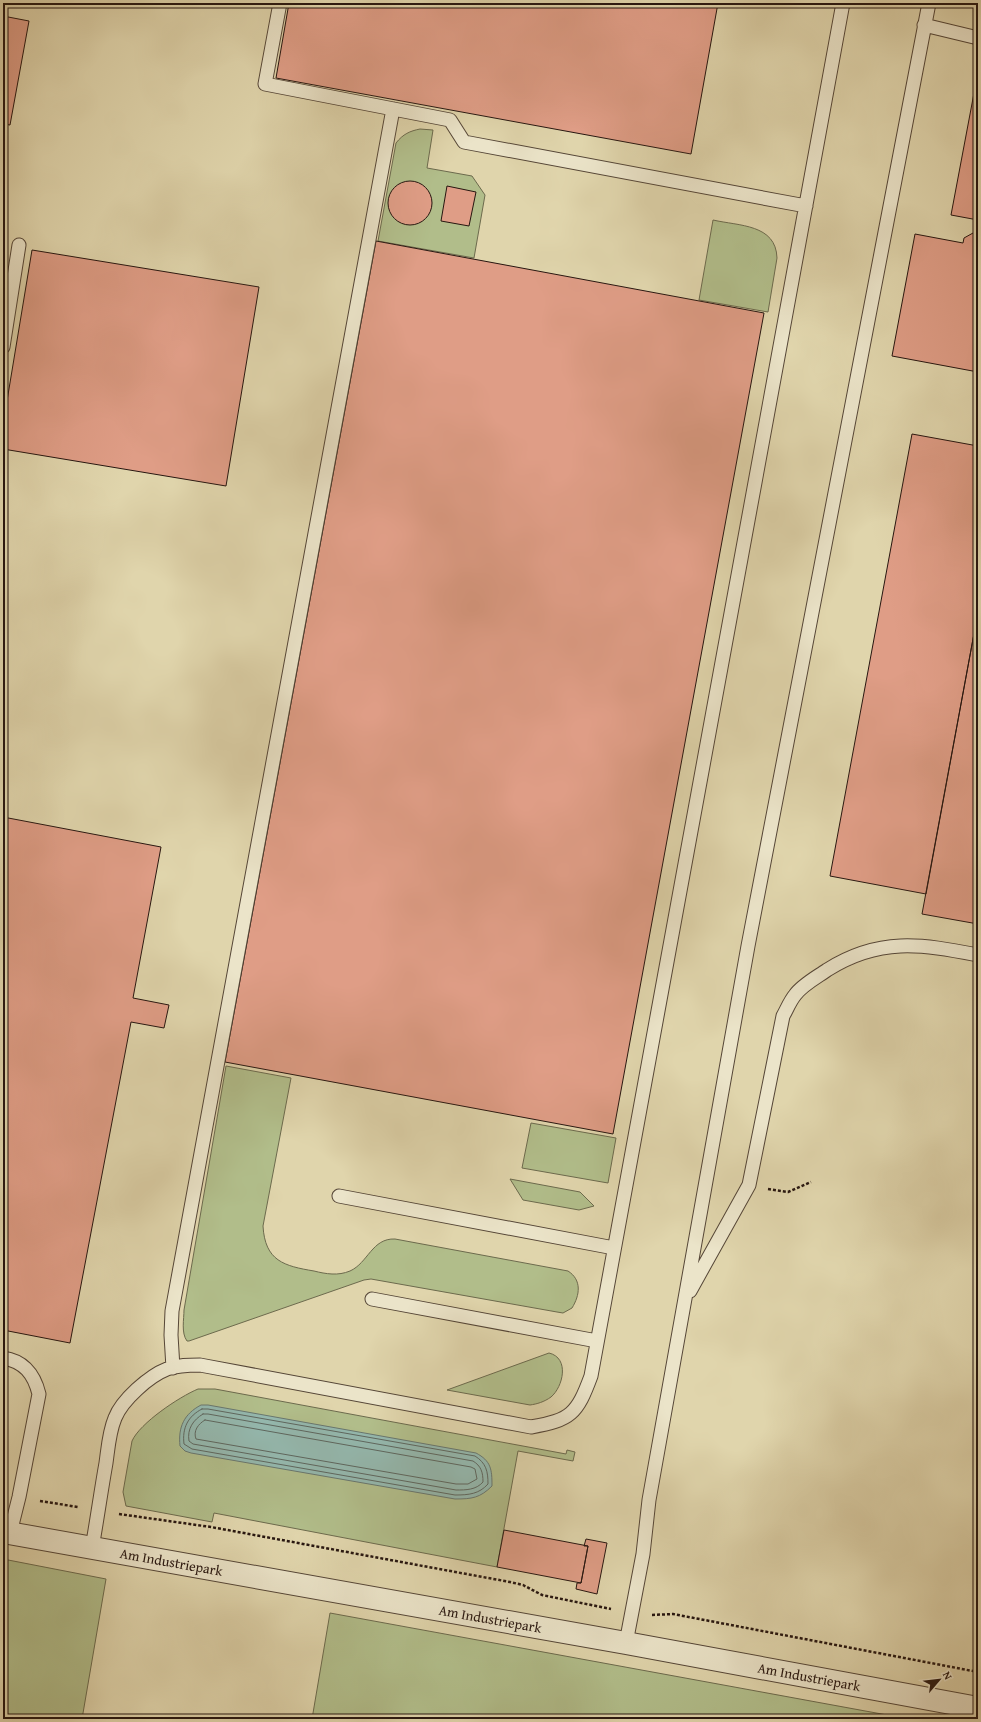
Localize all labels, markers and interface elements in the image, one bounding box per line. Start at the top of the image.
street label: Am Industriepark [118,1543,225,1581]
street label: Am Industriepark [437,1600,544,1638]
street label: Am Industriepark [756,1658,863,1696]
north arrow [919,1660,959,1700]
text: N [939,1668,957,1683]

